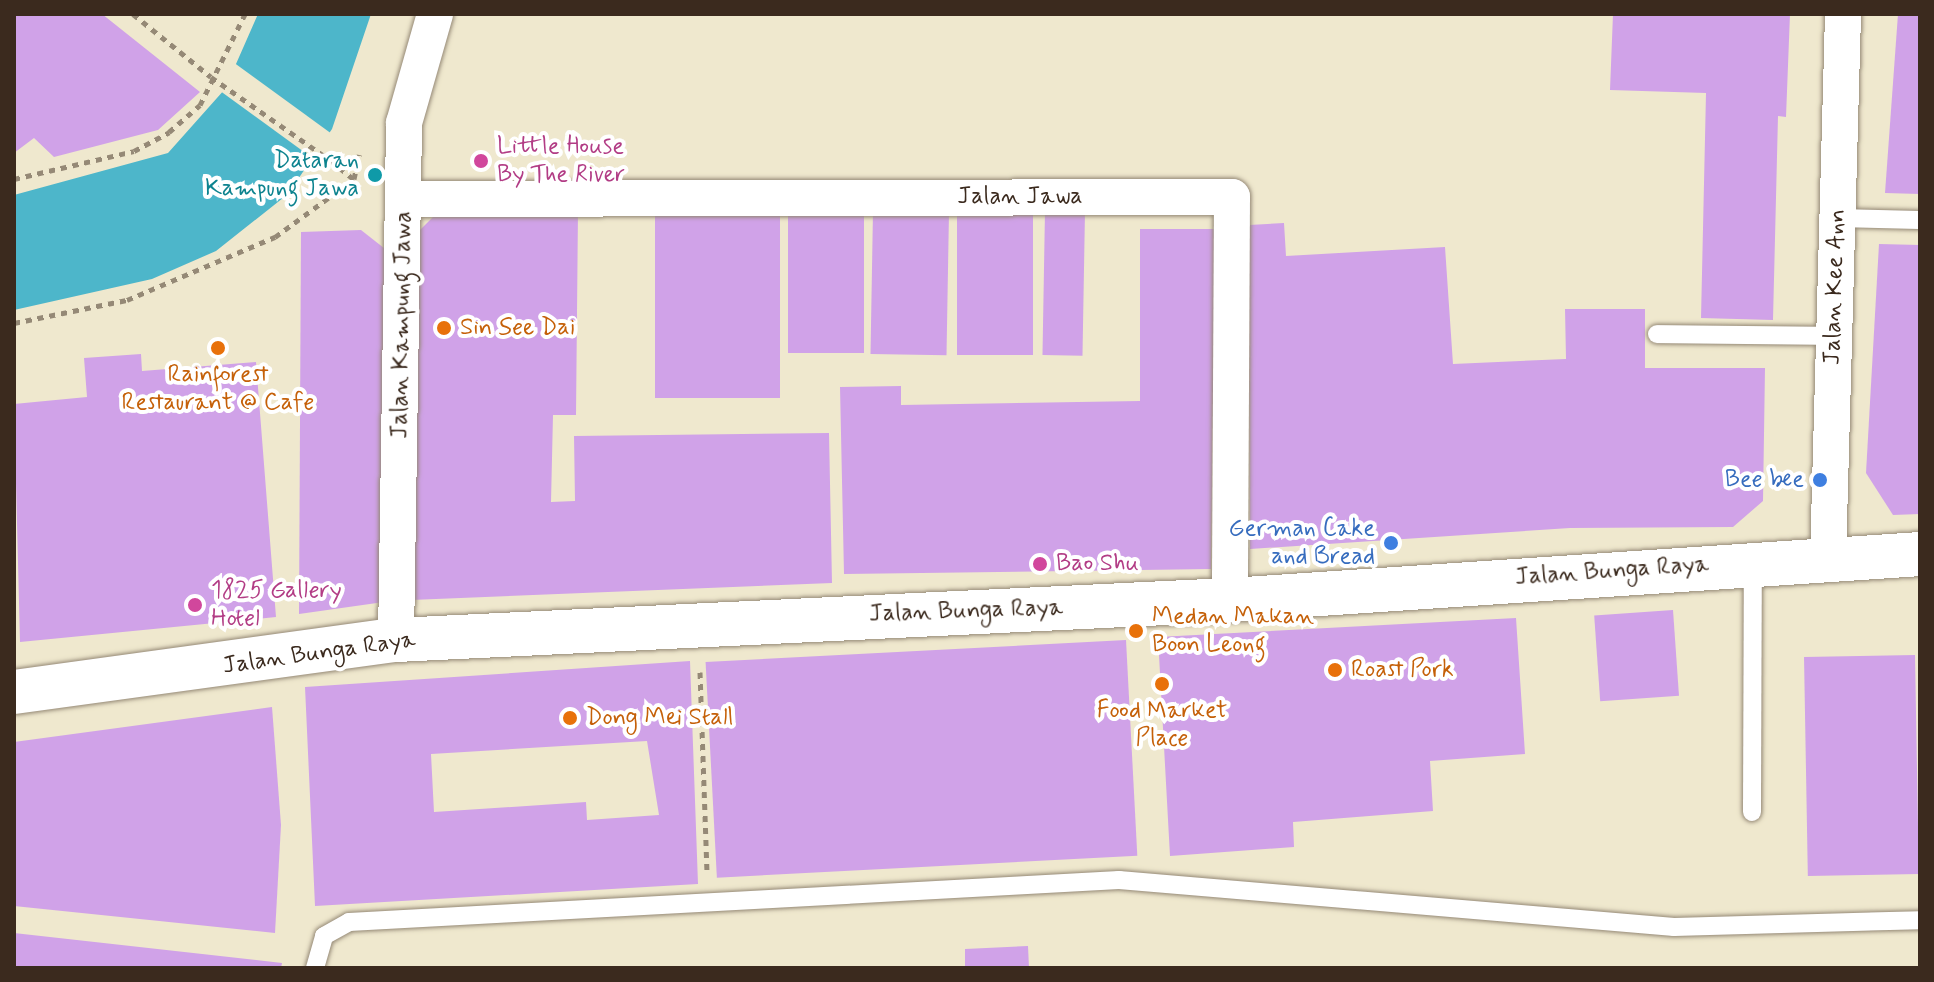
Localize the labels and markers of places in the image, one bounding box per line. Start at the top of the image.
place label: Little House By The River [497,133,627,189]
place label: Dataran Kampung Jawa [205,147,359,203]
marker: Little House By The River [472,152,490,170]
marker: Dataran Kampung Jawa [366,166,384,184]
place label: Sin See Dai [460,314,576,342]
marker: Sin See Dai [435,319,453,337]
marker: Rainforest Restaurant @ Cafe [209,339,227,357]
place label: Rainforest Restaurant @ Cafe [122,361,314,417]
place label: Bee bee [1725,466,1804,494]
marker: Bee bee [1811,471,1829,489]
place label: German Cake and Bread [1227,515,1375,571]
marker: German Cake and Bread [1382,534,1400,552]
place label: Bao Shu [1056,550,1136,578]
marker: Bao Shu [1031,555,1049,573]
place label: 1825 Gallery Hotel [211,577,342,633]
marker: 1825 Gallery Hotel [186,596,204,614]
place label: Medan Makan Boon Leong [1152,603,1311,659]
marker: Medan Makan Boon Leong [1127,622,1145,640]
place label: Roast Pork [1351,656,1454,684]
marker: Roast Pork [1326,661,1344,679]
marker: Food Market Place [1153,675,1171,693]
place label: Food Market Place [1097,697,1227,753]
place label: Dong Mei Stall [586,704,733,732]
marker: Dong Mei Stall [561,709,579,727]

